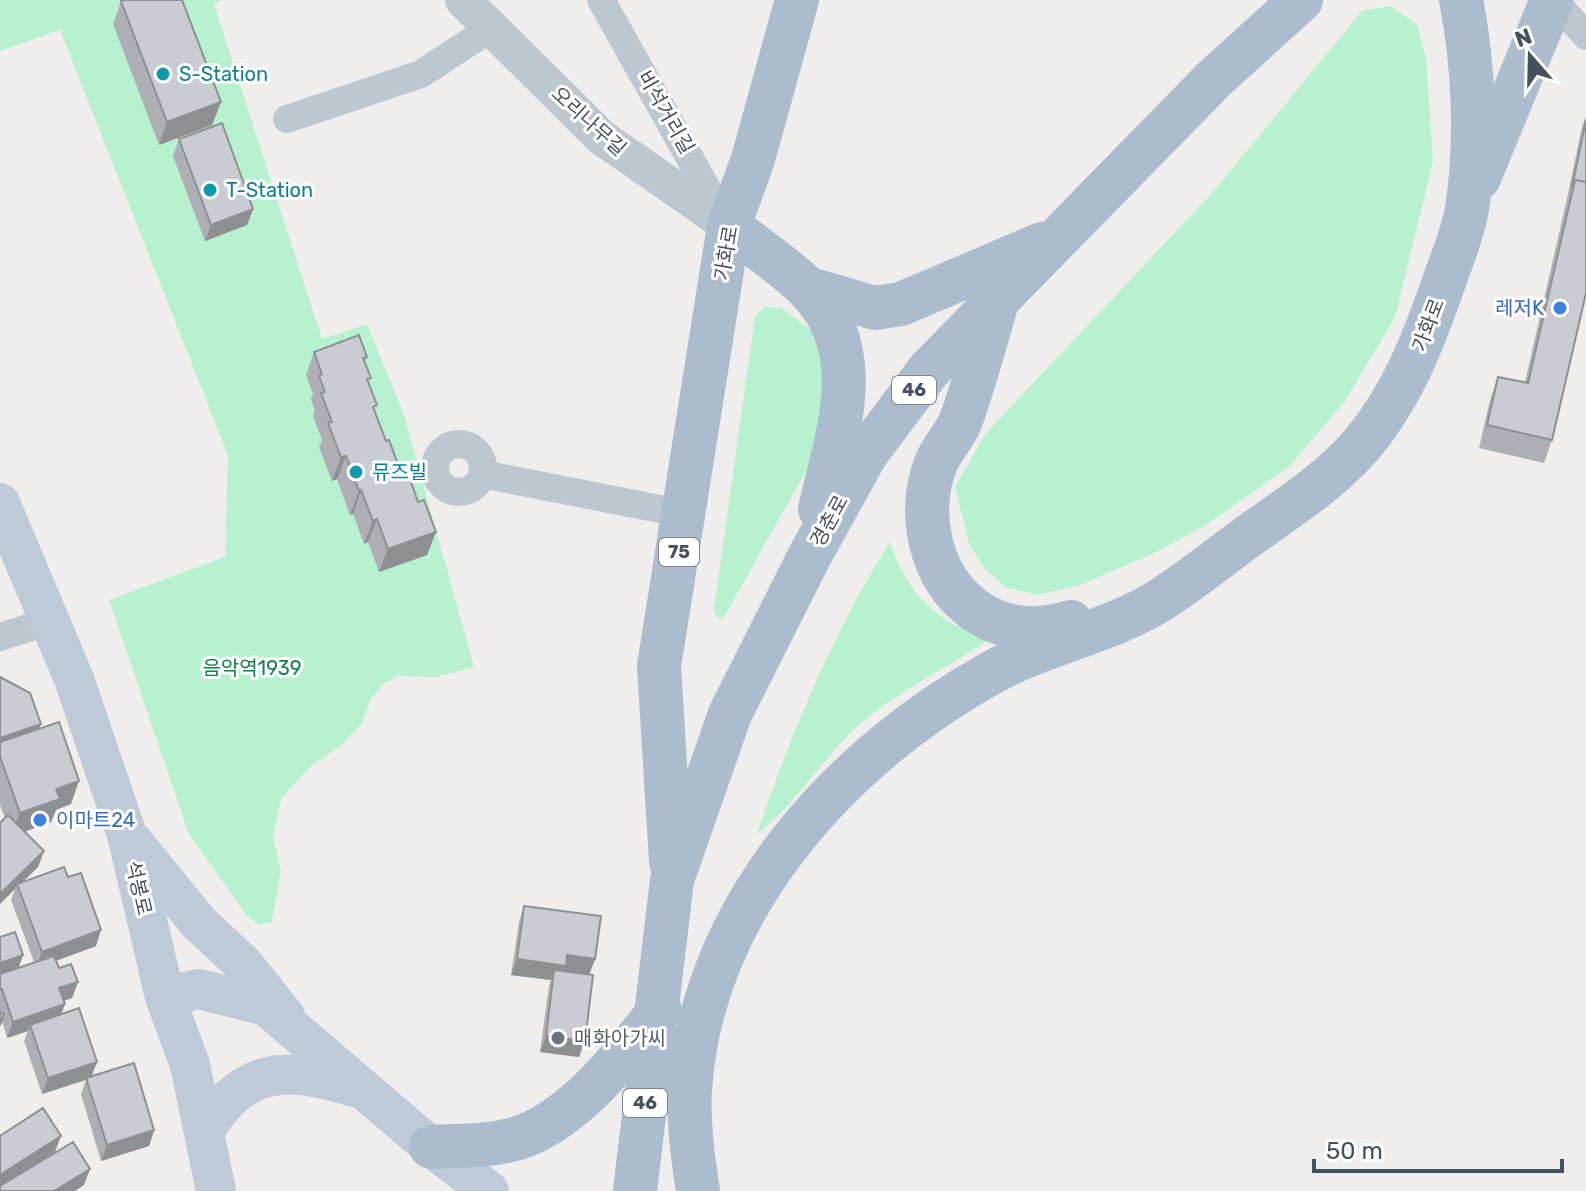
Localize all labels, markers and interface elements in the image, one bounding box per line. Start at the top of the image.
north arrow [1490,16,1570,96]
text: N [1511,22,1535,53]
place label: S-Station [179,62,268,86]
marker: S-Station [154,65,172,83]
street label: 비석거리길 [633,66,699,158]
street label: 오리나무길 [547,81,631,161]
place label: T-Station [226,178,313,202]
marker: T-Station [201,181,219,199]
street label: 가화로 [709,224,743,282]
street label: 가화로 [1407,295,1449,355]
place label: 레저K [1495,296,1544,320]
marker: 레저K [1551,299,1569,317]
road number: 46 [892,376,936,404]
place label: 뮤즈빌 [372,460,427,484]
marker: 뮤즈빌 [347,463,365,481]
street label: 경춘로 [805,491,853,551]
road number: 75 [659,538,699,566]
park label: 음악역1939 [202,656,302,680]
place label: 이마트24 [56,808,135,832]
marker: 이마트24 [31,811,49,829]
street label: 석봉로 [121,858,157,918]
place label: 매화아가씨 [574,1026,666,1050]
marker: 매화아가씨 [549,1029,567,1047]
road number: 46 [623,1089,667,1117]
scale bar [1314,1123,1562,1173]
text: 50 m [1326,1137,1383,1165]

